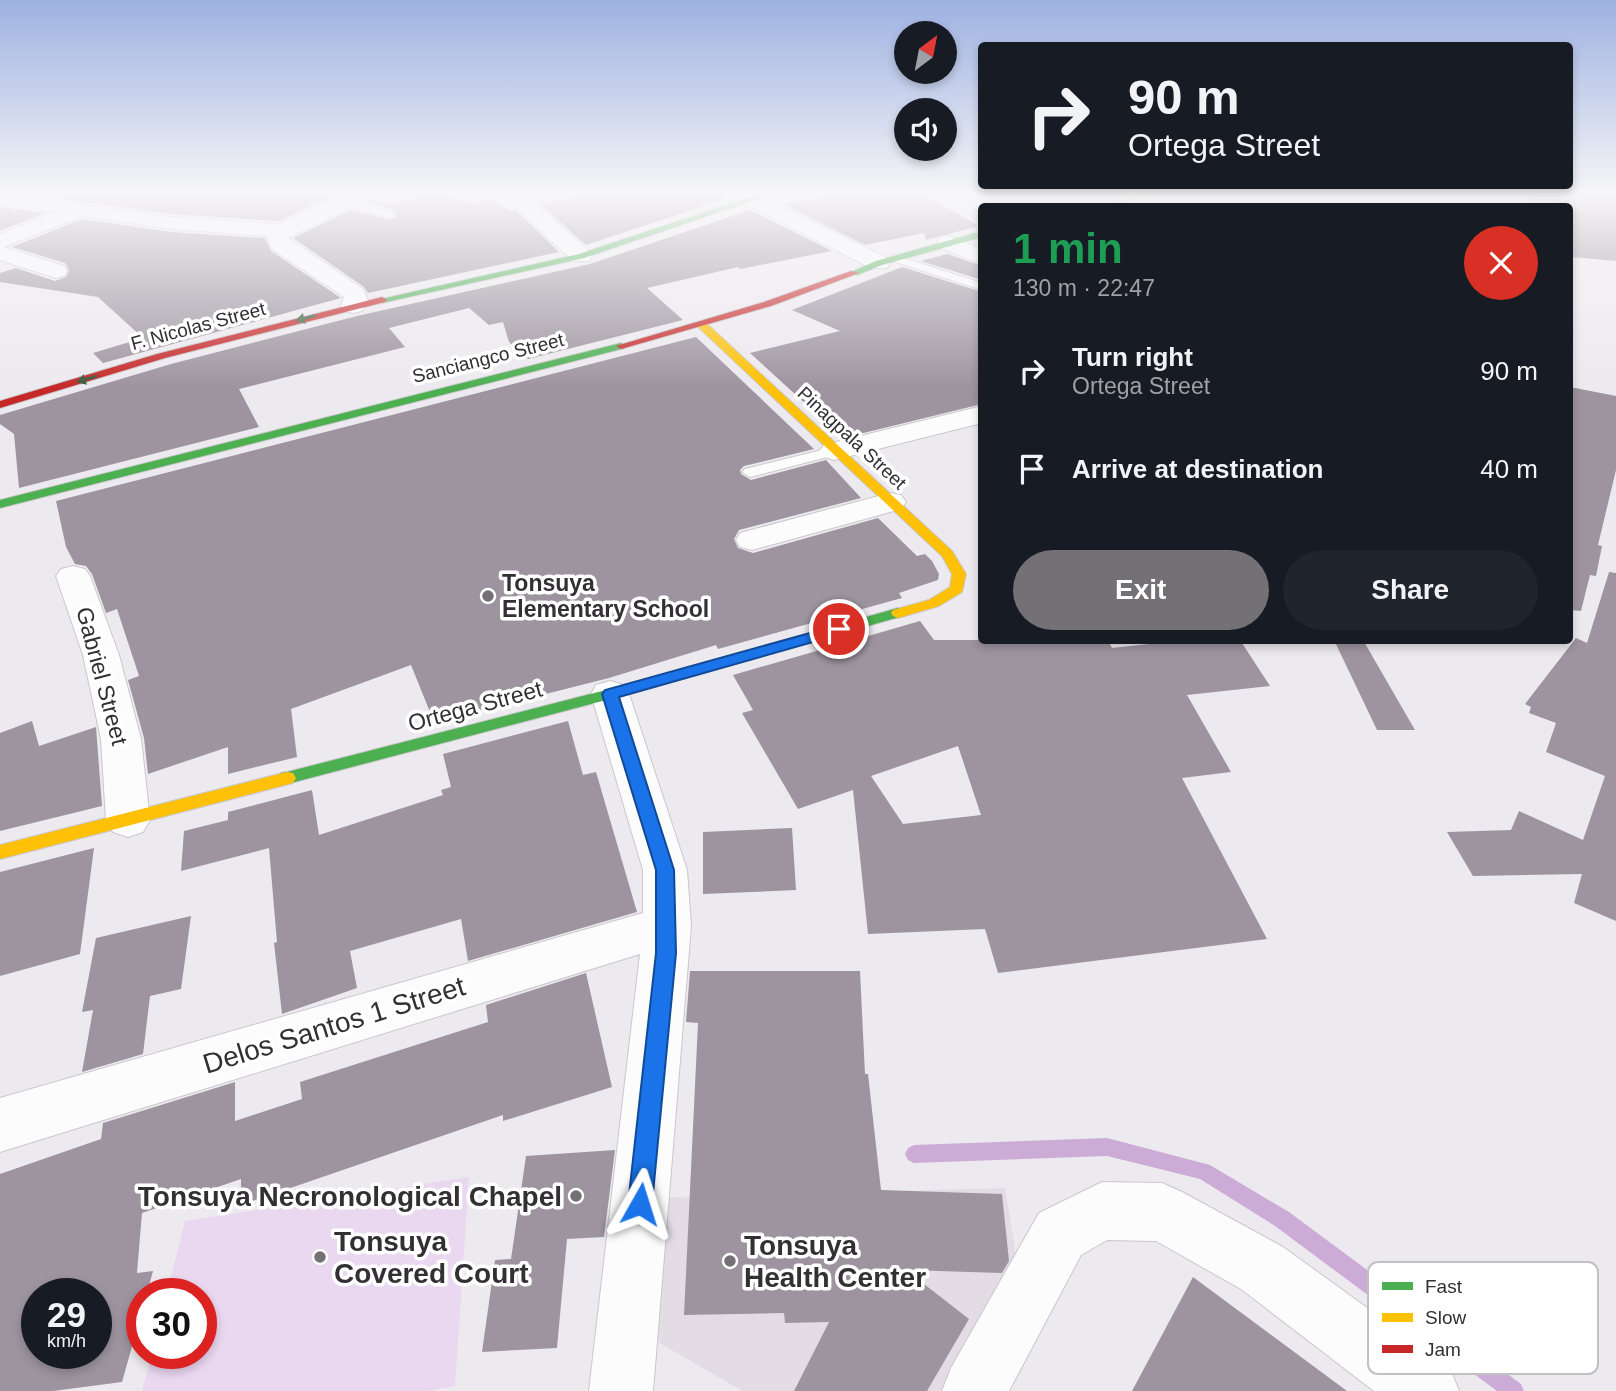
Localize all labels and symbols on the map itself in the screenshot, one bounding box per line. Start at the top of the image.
north arrow [894,21,957,84]
street label: F. Nicolas Street [128,298,268,354]
one-way arrow [295,313,317,324]
street label: Sanciangco Street [410,329,567,387]
one-way arrow [76,374,97,385]
street label: Pinagpala Street [793,382,911,494]
place label: Tonsuya Elementary School [502,570,709,622]
marker: Tonsuya Elementary School [480,588,496,604]
pin [809,599,869,659]
street label: Gabriel Street [71,604,133,748]
street label: Ortega Street [405,675,546,736]
street label: Delos Santos 1 Street [199,970,469,1080]
position arrow [603,1167,677,1241]
place label: Tonsuya Necronological Chapel [138,1181,562,1212]
marker: Tonsuya Necronological Chapel [568,1188,584,1204]
place label: Tonsuya Covered Court [334,1226,528,1289]
place label: Tonsuya Health Center [744,1230,926,1293]
marker: Tonsuya Covered Court [312,1249,328,1265]
marker: Tonsuya Health Center [722,1253,738,1269]
legend [1368,1262,1598,1374]
text: Fast [1425,1276,1463,1297]
speed limit sign: 30 [126,1278,217,1369]
text: Slow [1425,1307,1466,1328]
text: Jam [1425,1339,1461,1360]

